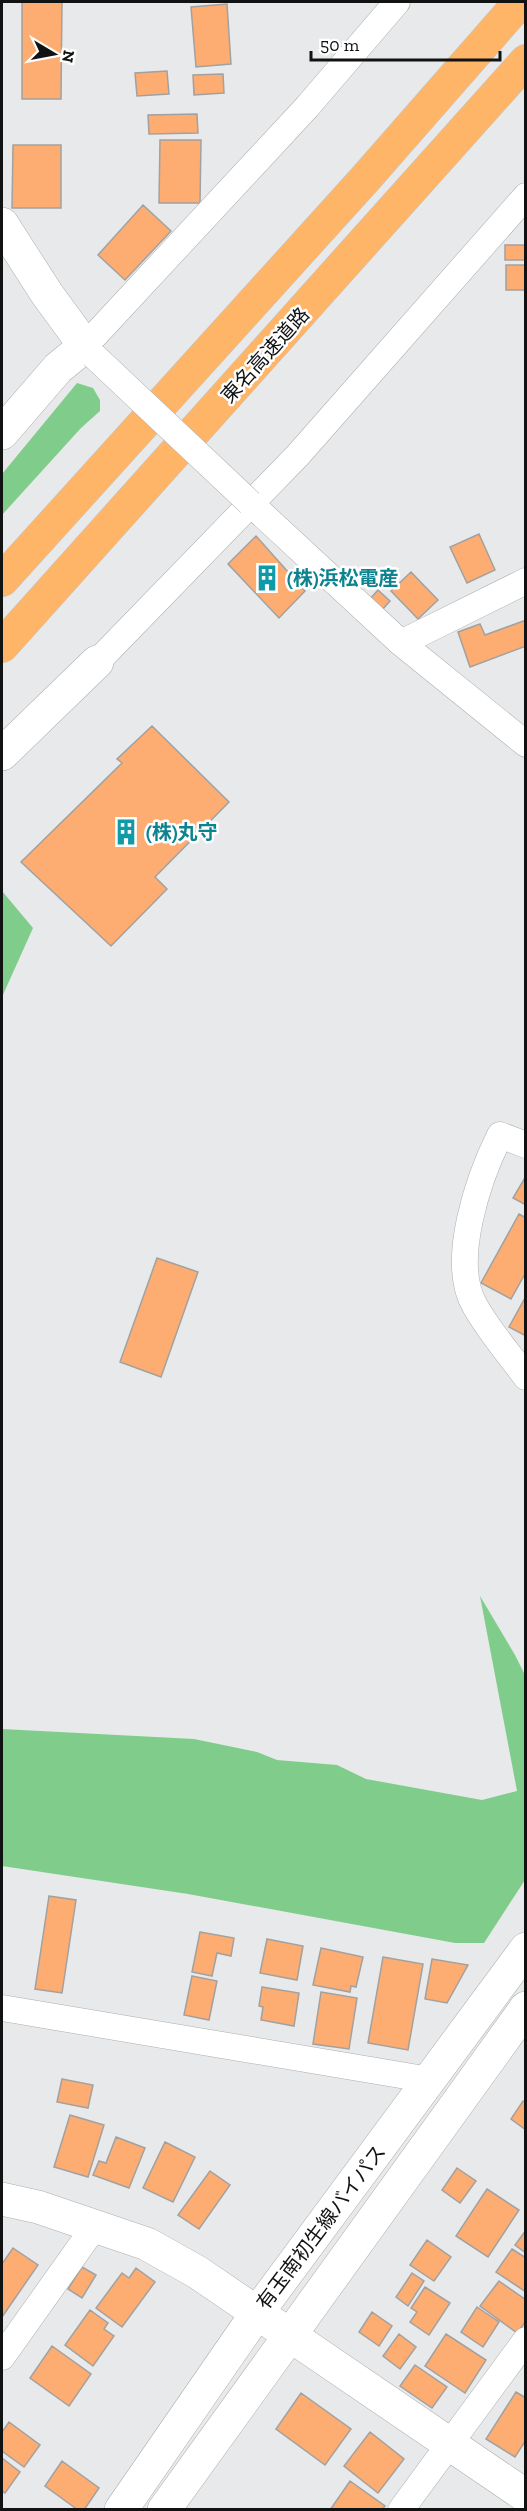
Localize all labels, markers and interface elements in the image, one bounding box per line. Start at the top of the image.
north arrow [24,24,84,84]
scale bar [311,24,500,62]
text: 50 m [320,34,360,56]
text: N [58,49,79,64]
street label: 東名高速道路 [216,302,314,408]
building icon: (株)浜松電産 [252,563,282,593]
place label: (株)浜松電産 [287,566,399,590]
building icon: (株)丸守 [111,817,141,847]
place label: (株)丸守 [146,820,218,844]
street label: 有玉南初生線バイパス [251,2140,391,2314]

